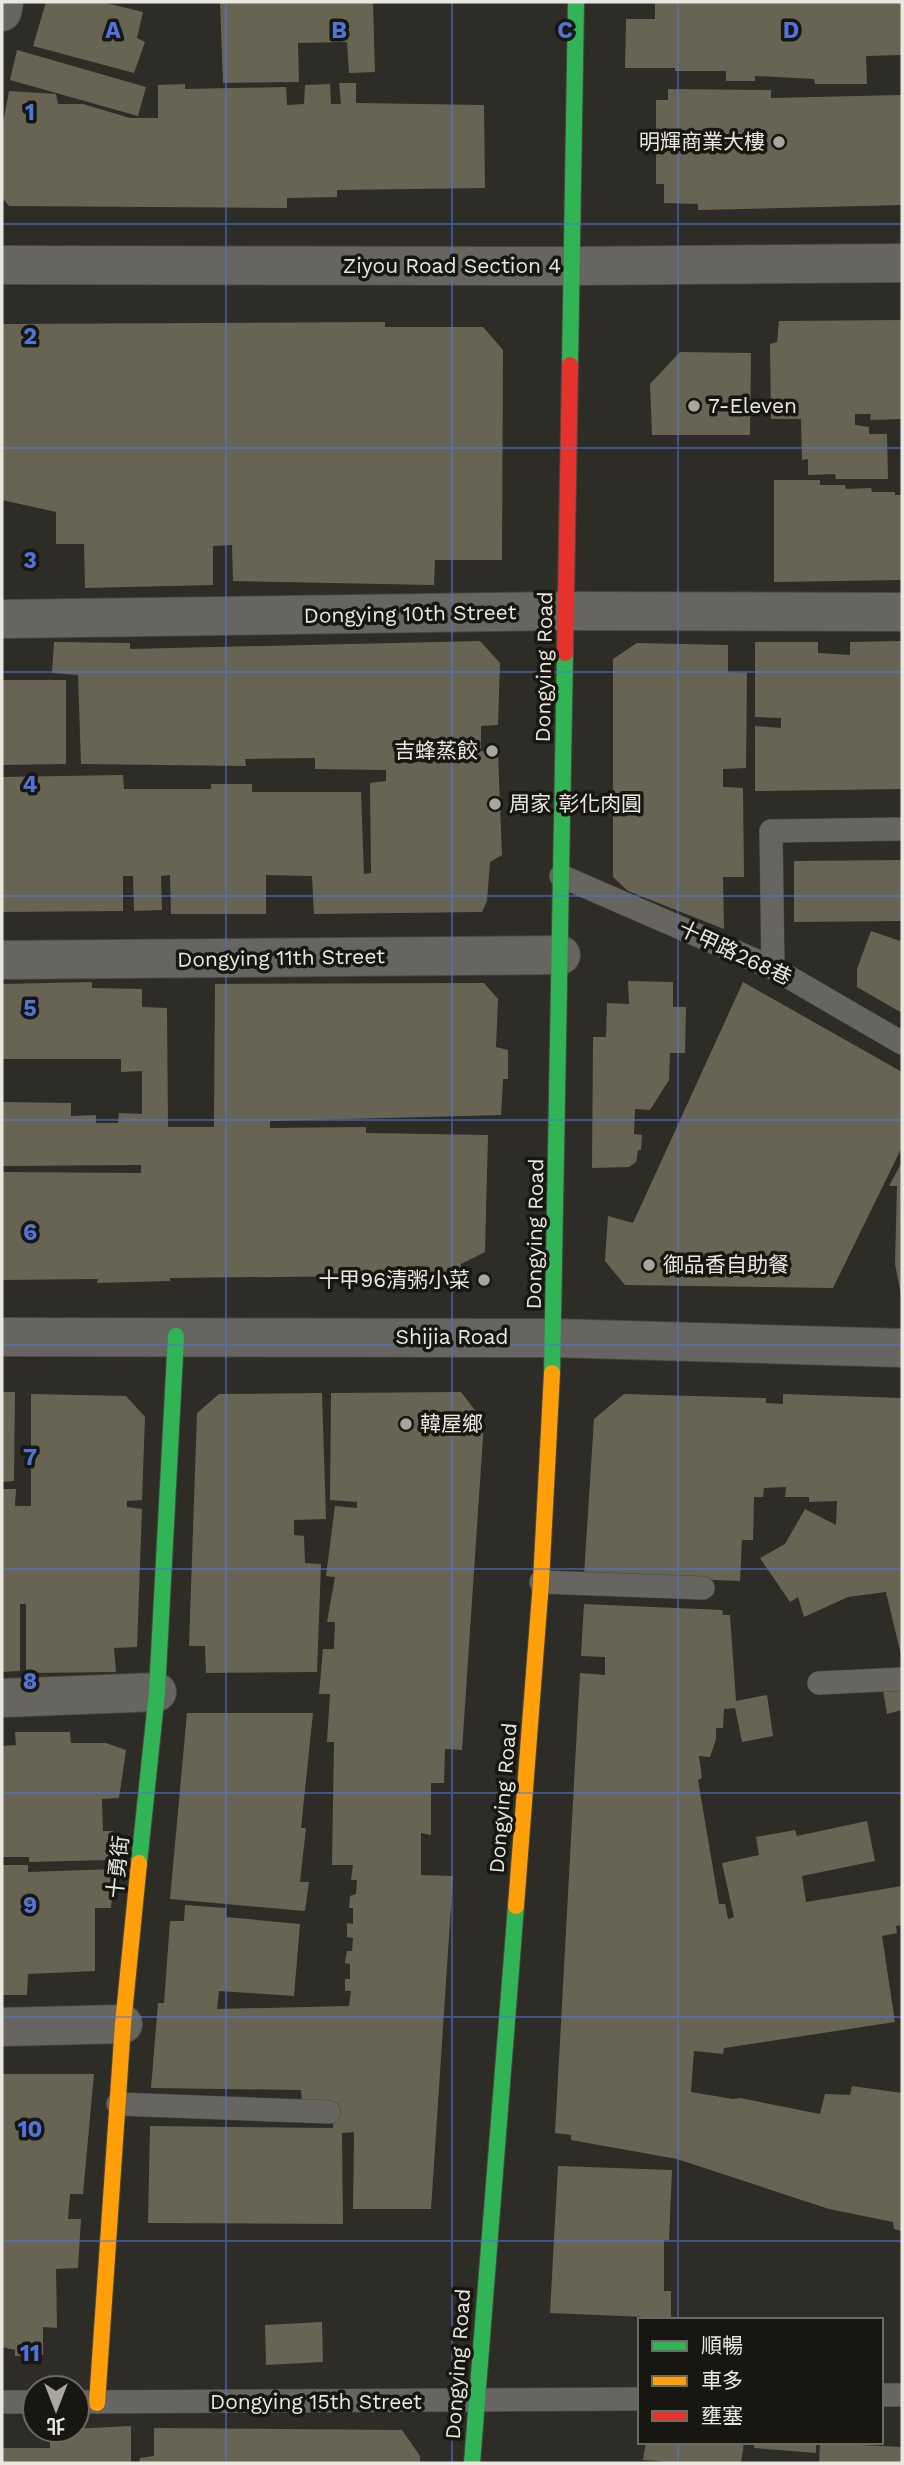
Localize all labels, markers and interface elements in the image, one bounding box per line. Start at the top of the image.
text: A [105,17,121,44]
text: B [331,17,347,44]
text: C [557,17,573,44]
text: D [783,17,799,44]
text: 1 [25,99,35,126]
place label: 明輝商業大樓 [639,129,765,154]
marker: 明輝商業大樓 [771,134,787,150]
street label: Ziyou Road Section 4 [343,253,561,278]
text: 2 [23,323,37,350]
place label: 7-Eleven [708,393,797,418]
marker: 7-Eleven [686,398,702,414]
text: 3 [23,547,37,574]
street label: Dongying Road [530,591,557,743]
street label: Dongying 10th Street [303,599,517,628]
place label: 吉蜂蒸餃 [394,738,478,763]
marker: 吉蜂蒸餃 [484,743,500,759]
text: 4 [23,771,38,798]
place label: 周家 彰化肉圓 [509,791,642,816]
marker: 周家 彰化肉圓 [487,796,503,812]
street label: 十甲路268巷 [675,915,796,990]
street label: Dongying 11th Street [177,943,385,972]
text: 5 [23,995,37,1022]
street label: Dongying Road [521,1158,548,1310]
text: 6 [23,1219,37,1246]
place label: 御品香自助餐 [663,1252,789,1277]
marker: 御品香自助餐 [641,1257,657,1273]
place label: 十甲96清粥小菜 [318,1267,470,1292]
marker: 十甲96清粥小菜 [476,1272,492,1288]
street label: Shijia Road [395,1324,509,1349]
place label: 韓屋鄉 [420,1411,483,1436]
marker: 韓屋鄉 [398,1416,414,1432]
text: 7 [23,1444,37,1471]
text: 8 [23,1668,37,1695]
street label: Dongying Road [483,1722,522,1874]
street label: 十勇街 [102,1834,133,1900]
text: 9 [23,1892,37,1919]
text: 10 [18,2116,42,2143]
street label: Dongying Road [440,2288,475,2440]
legend [638,2318,883,2444]
text: 順暢 [701,2333,743,2358]
text: 11 [20,2340,40,2367]
text: 車多 [701,2368,743,2393]
north arrow [21,2374,91,2444]
street label: Dongying 15th Street [210,2389,422,2414]
text: 壅塞 [701,2403,743,2428]
text: 北 [46,2414,66,2437]

